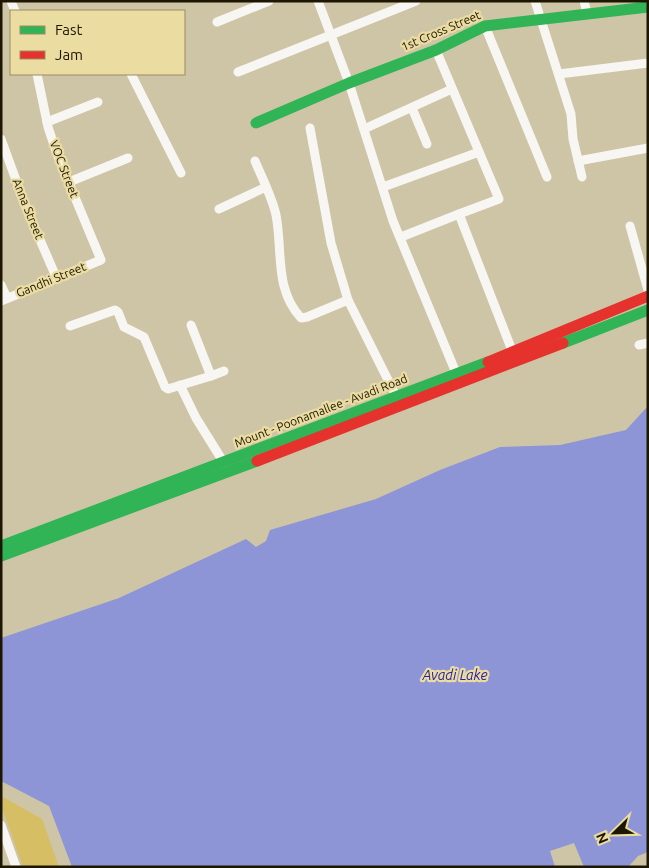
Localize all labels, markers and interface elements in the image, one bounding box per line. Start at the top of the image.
street label: 1st Cross Street [399,8,483,53]
legend [10,10,185,75]
text: Fast [55,21,83,38]
text: Jam [55,46,83,63]
street label: VOC Street [48,138,81,200]
street label: Anna Street [10,177,47,241]
street label: Gandhi Street [14,260,88,299]
street label: Mount - Poonamallee - Avadi Road [233,372,409,450]
water label: Avadi Lake [421,667,488,683]
north arrow [589,808,639,858]
text: N [593,830,611,846]

